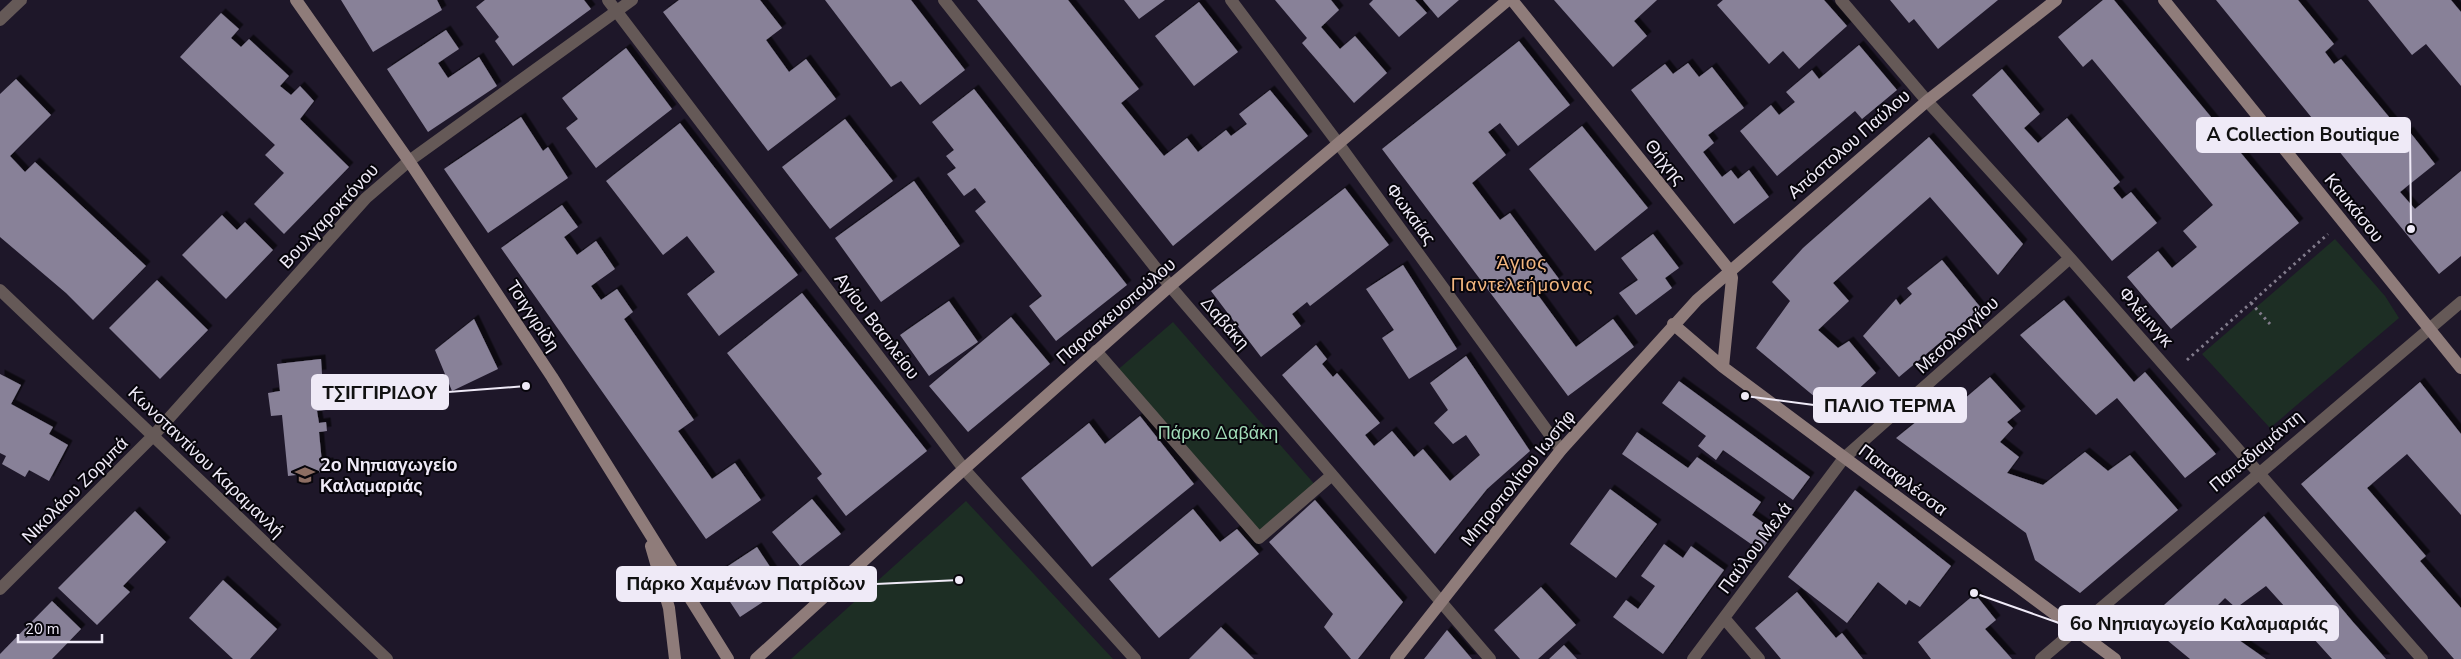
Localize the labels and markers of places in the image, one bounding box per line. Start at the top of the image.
callout: A Collection Boutique [2197,118,2410,152]
callout: ΤΣΙΓΓΙΡΙΔΟΥ [312,375,448,409]
callout: ΠΑΛΙΟ ΤΕΡΜΑ [1814,388,1966,422]
place label: 2ο Νηπιαγωγείο Καλαμαριάς [320,453,458,498]
school or university icon: 2ο Νηπιαγωγείο Καλαμαριάς [294,464,316,486]
callout: Πάρκο Χαμένων Πατρίδων [617,567,876,601]
callout: 6ο Νηπιαγωγείο Καλαμαριάς [2059,606,2338,640]

